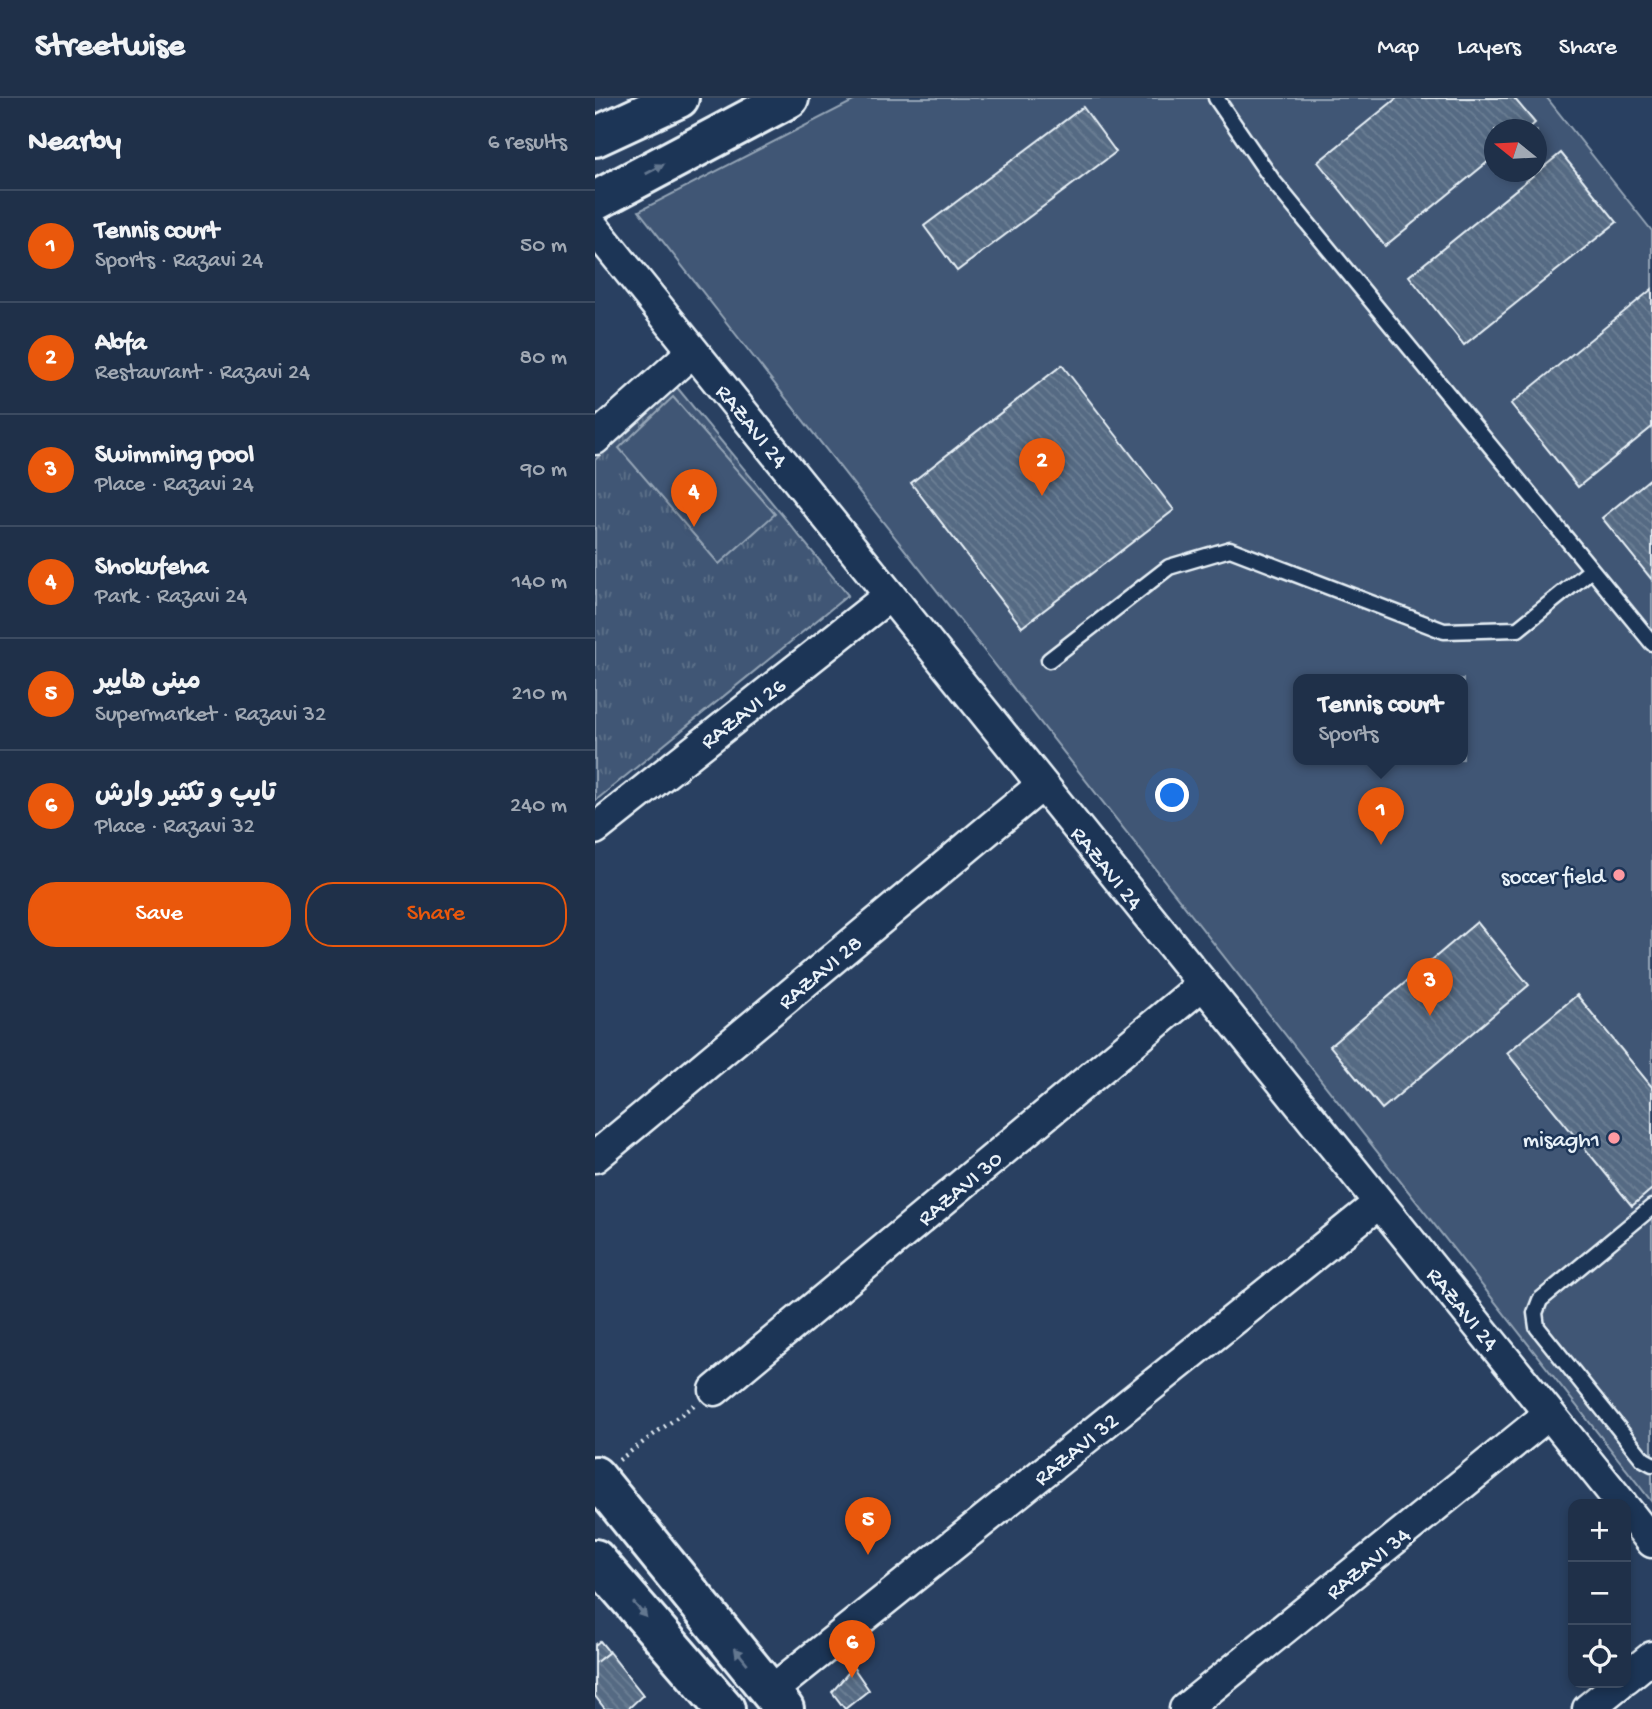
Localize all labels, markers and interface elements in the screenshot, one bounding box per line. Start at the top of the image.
text: Streetwise [35,29,185,67]
text: Map [1377,34,1419,63]
text: Layers [1457,34,1521,63]
text: Share [1559,34,1617,63]
north arrow [1484,119,1547,182]
text: Nearby [28,126,121,161]
text: 6 results [488,130,567,157]
one-way arrow [646,164,666,176]
text: Tennis court [95,217,219,248]
text: 1 [46,233,56,260]
text: 50 m [520,233,567,260]
text: Sports · Razavi 24 [95,248,264,275]
text: Abfa [95,329,146,360]
text: 2 [45,345,57,372]
text: 80 m [520,345,567,372]
text: Restaurant · Razavi 24 [95,360,310,387]
street label: RAZAVI 24 [708,380,792,475]
pin: 2 [1019,438,1065,496]
text: Swimming pool [95,441,254,472]
text: 3 [45,457,57,484]
text: 90 m [521,457,567,484]
pin: 4 [671,469,717,527]
text: Place · Razavi 24 [95,472,254,499]
text: Shokufeha [95,553,208,584]
text: 4 [46,569,56,596]
text: 140 m [512,569,567,596]
text: Park · Razavi 24 [95,584,247,611]
text: مینی هایپر [95,668,201,699]
street label: RAZAVI 26 [696,673,792,756]
popup [1293,674,1468,765]
text: 5 [45,681,57,708]
text: 210 m [512,681,567,708]
text: Tennis court [1319,691,1442,722]
text: Supermarket · Razavi 32 [95,702,326,729]
text: Sports [1319,722,1379,749]
your location [1155,778,1189,812]
text: تایپ و تکثیر وارش [95,780,276,811]
pin: 1 [1358,787,1404,845]
text: 6 [45,793,57,820]
text: 240 m [510,793,567,820]
text: Place · Razavi 32 [95,814,255,841]
street label: RAZAVI 24 [1063,822,1147,917]
place label: soccer field [1501,865,1607,892]
marker: soccer field [1611,867,1627,883]
button: Save [28,882,291,947]
button: Share [305,882,567,947]
street label: RAZAVI 28 [774,931,869,1017]
pin: 3 [1407,958,1453,1016]
place label: misagh1 [1523,1128,1600,1155]
marker: misagh1 [1606,1130,1622,1146]
street label: RAZAVI 30 [913,1146,1009,1233]
street label: RAZAVI 24 [1419,1263,1503,1358]
street label: RAZAVI 32 [1029,1408,1125,1493]
pin: 5 [845,1497,891,1555]
map controls [1568,1499,1631,1688]
button: + [1568,1499,1631,1562]
street label: RAZAVI 34 [1322,1522,1417,1607]
button: − [1568,1562,1631,1625]
one-way arrow [632,1602,647,1619]
pin: 6 [829,1620,875,1678]
button: locate [1568,1625,1631,1688]
one-way arrow [734,1647,749,1664]

